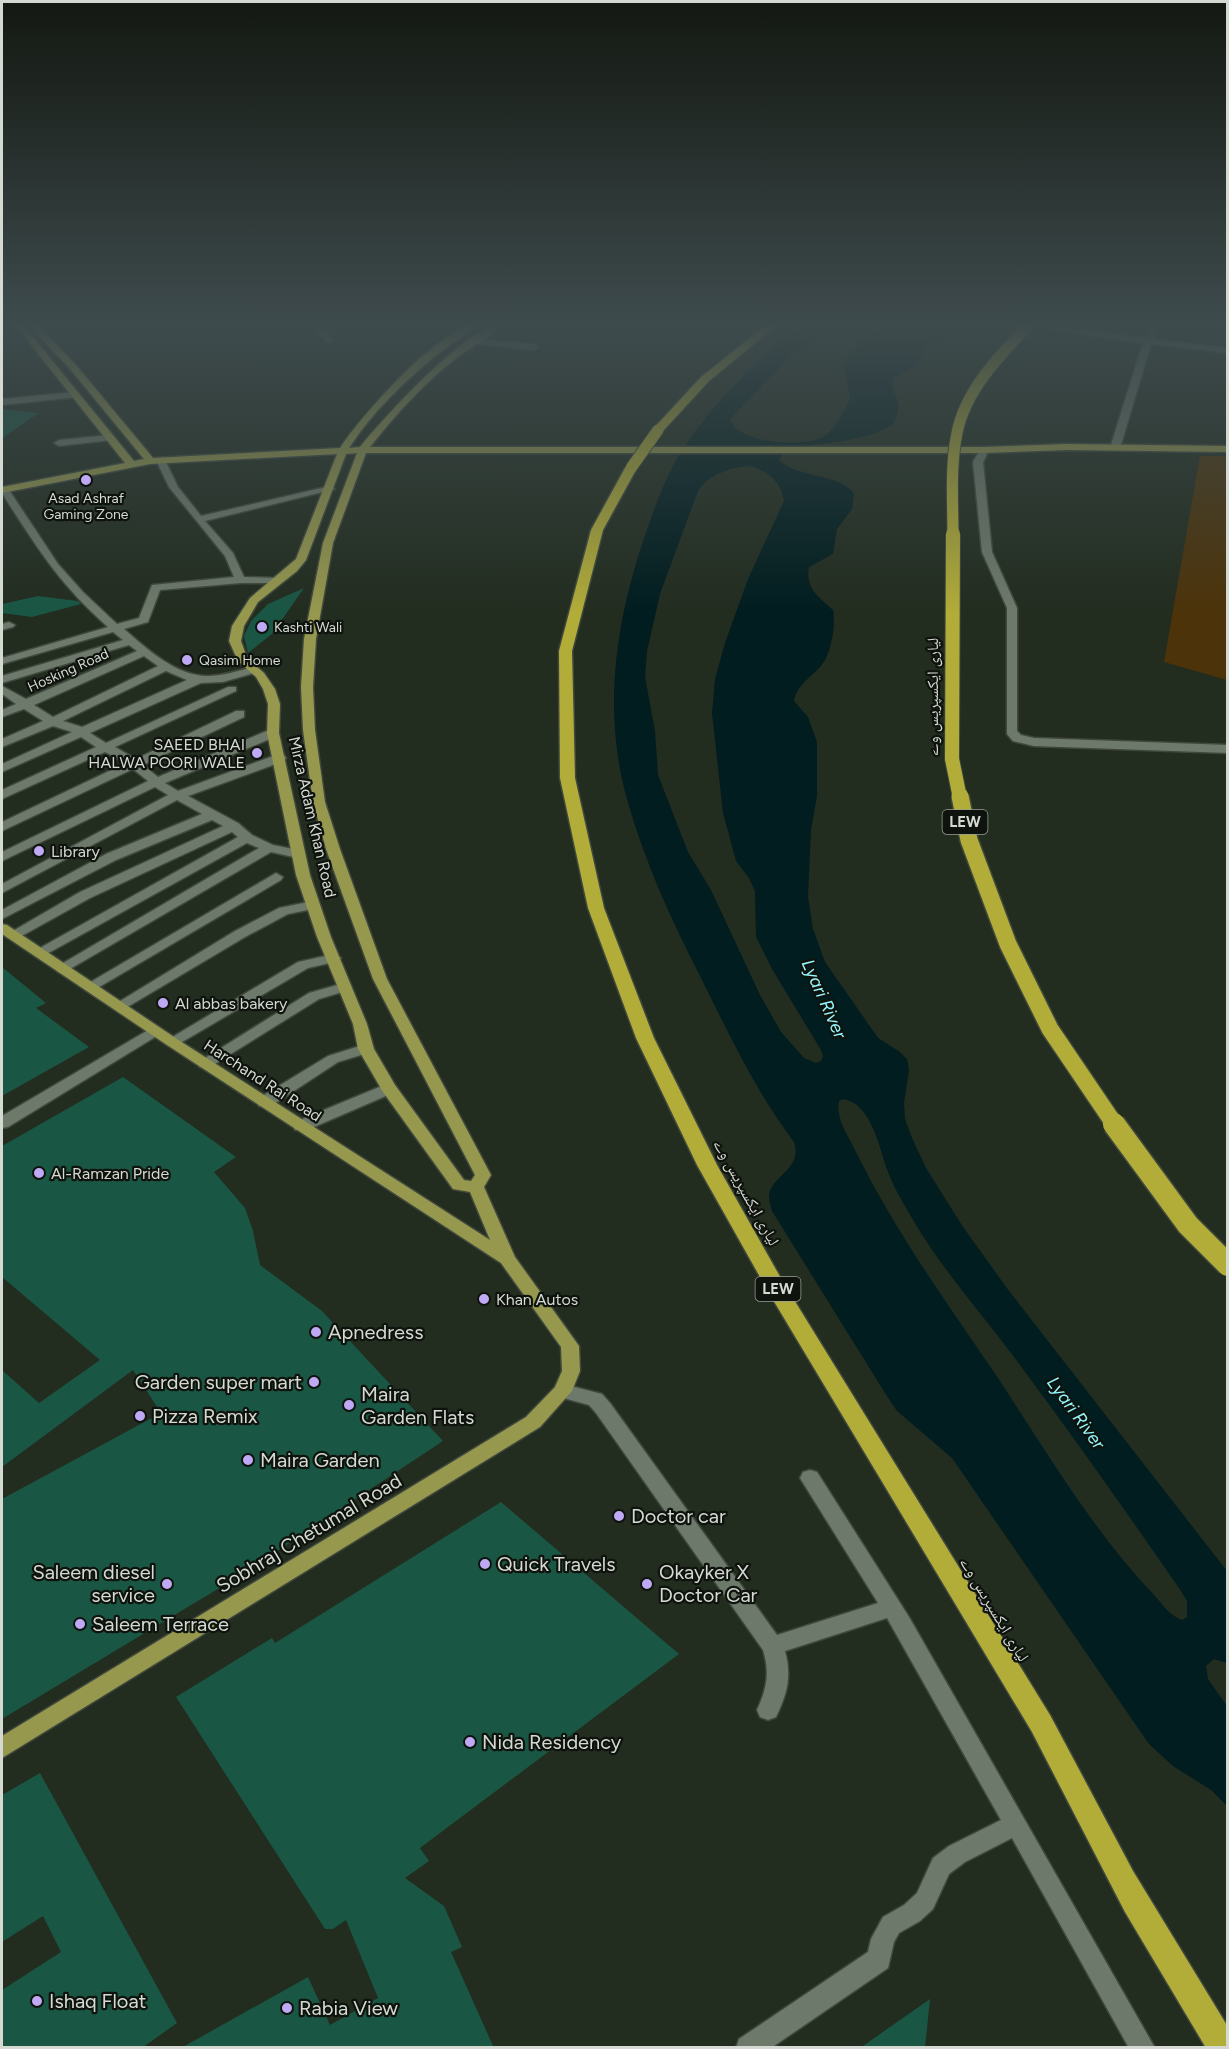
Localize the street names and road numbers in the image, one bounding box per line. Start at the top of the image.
street label: لیاری ایکسپریس وے [923,638,943,756]
street label: Hosking Road [25,645,111,696]
street label: Mirza Adam Khan Road [285,735,340,900]
road number: LEW [942,810,988,834]
street label: Harchand Rai Road [200,1035,325,1125]
street label: لیاری ایکسپریس وے [709,1136,784,1249]
road number: LEW [756,1277,800,1301]
street label: Sobhraj Chetumal Road [212,1468,406,1598]
street label: لیاری ایکسپریس وے [955,1554,1033,1665]

